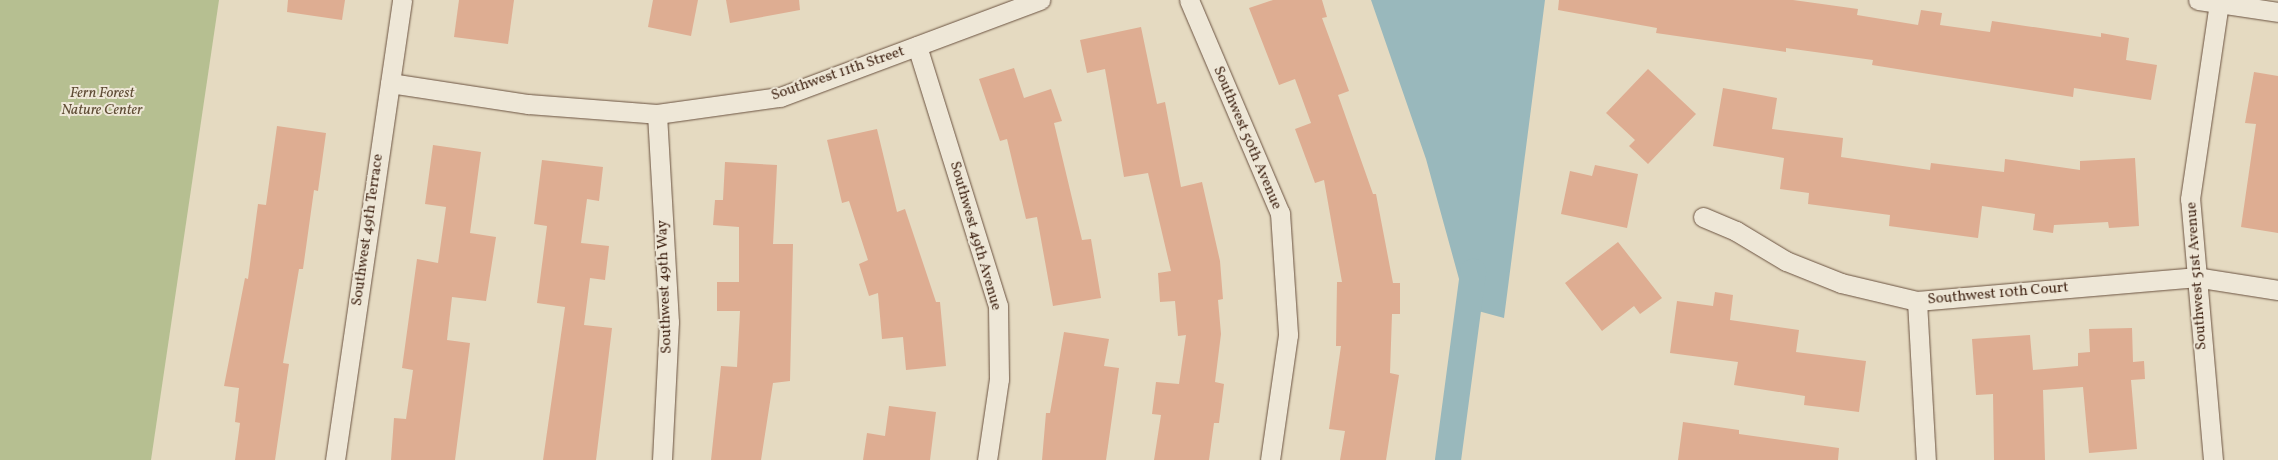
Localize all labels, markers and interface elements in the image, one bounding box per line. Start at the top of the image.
street label: Southwest 11th Street [769,43,907,105]
street label: Southwest 50th Avenue [1209,64,1285,212]
park label: Fern Forest Nature Center [61,84,143,119]
street label: Southwest 49th Terrace [348,153,388,307]
street label: Southwest 49th Avenue [945,159,1005,313]
street label: Southwest 51st Avenue [2183,201,2211,351]
street label: Southwest 49th Way [654,220,676,354]
street label: Southwest 10th Court [1927,279,2069,309]

